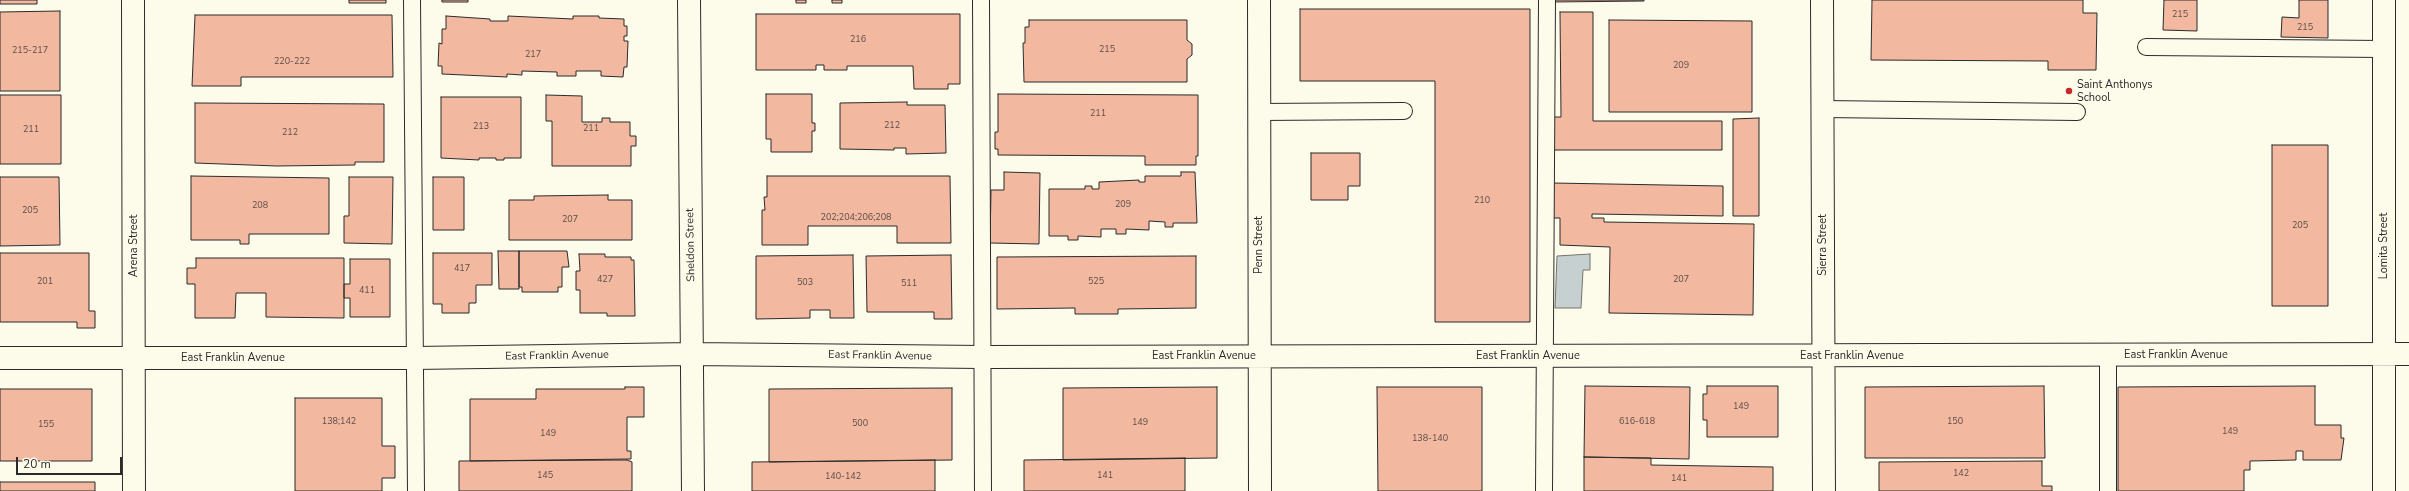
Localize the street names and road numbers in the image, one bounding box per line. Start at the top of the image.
street label: Sheldon Street [684,208,698,282]
street label: Lomita Street [2377,213,2391,279]
street label: Sierra Street [1816,214,1830,276]
street label: Arena Street [127,215,141,277]
street label: Penn Street [1252,216,1266,274]
street label: East Franklin Avenue [505,348,609,364]
street label: East Franklin Avenue [828,348,932,364]
street label: East Franklin Avenue [2124,348,2228,362]
street label: East Franklin Avenue [1152,349,1256,363]
street label: East Franklin Avenue [1476,349,1580,363]
street label: East Franklin Avenue [1800,349,1904,363]
street label: East Franklin Avenue [181,351,285,365]

